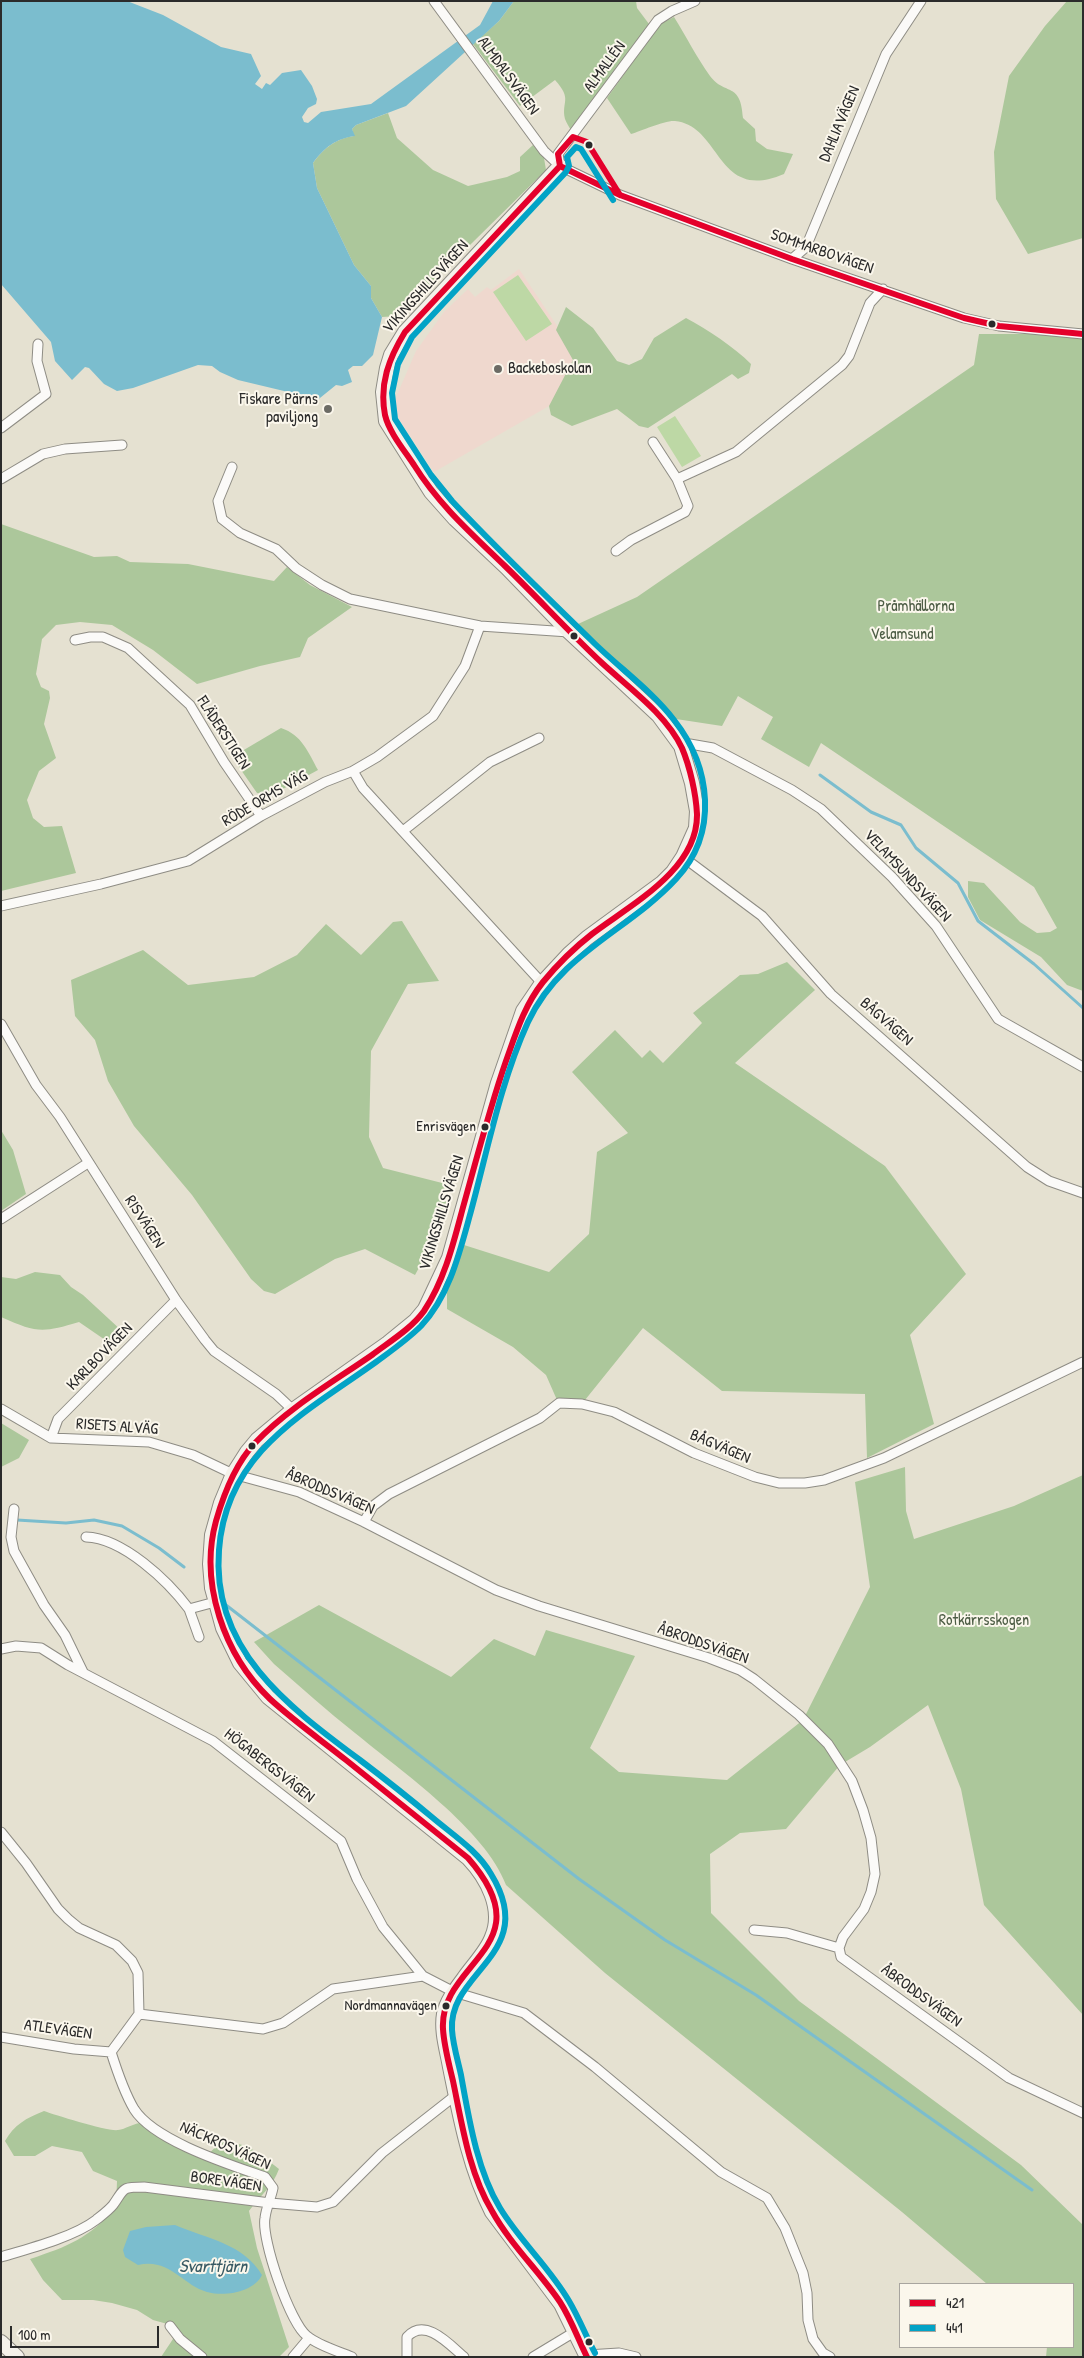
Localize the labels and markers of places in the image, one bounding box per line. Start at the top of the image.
unlabelled marker [584,140,594,150]
unlabelled marker [987,319,997,329]
place label: Backeboskolan [508,359,592,379]
marker: Backeboskolan [492,363,504,375]
place label: Fiskare Pärns paviljong [240,390,318,428]
marker: Fiskare Pärns paviljong [322,403,334,415]
unlabelled marker [569,631,579,641]
place label: Enrisvägen [416,1118,476,1136]
marker: Enrisvägen [480,1122,490,1132]
unlabelled marker [247,1441,257,1451]
place label: Nordmannavägen [345,1997,437,2015]
marker: Nordmannavägen [441,2001,451,2011]
unlabelled marker [584,2337,594,2347]

